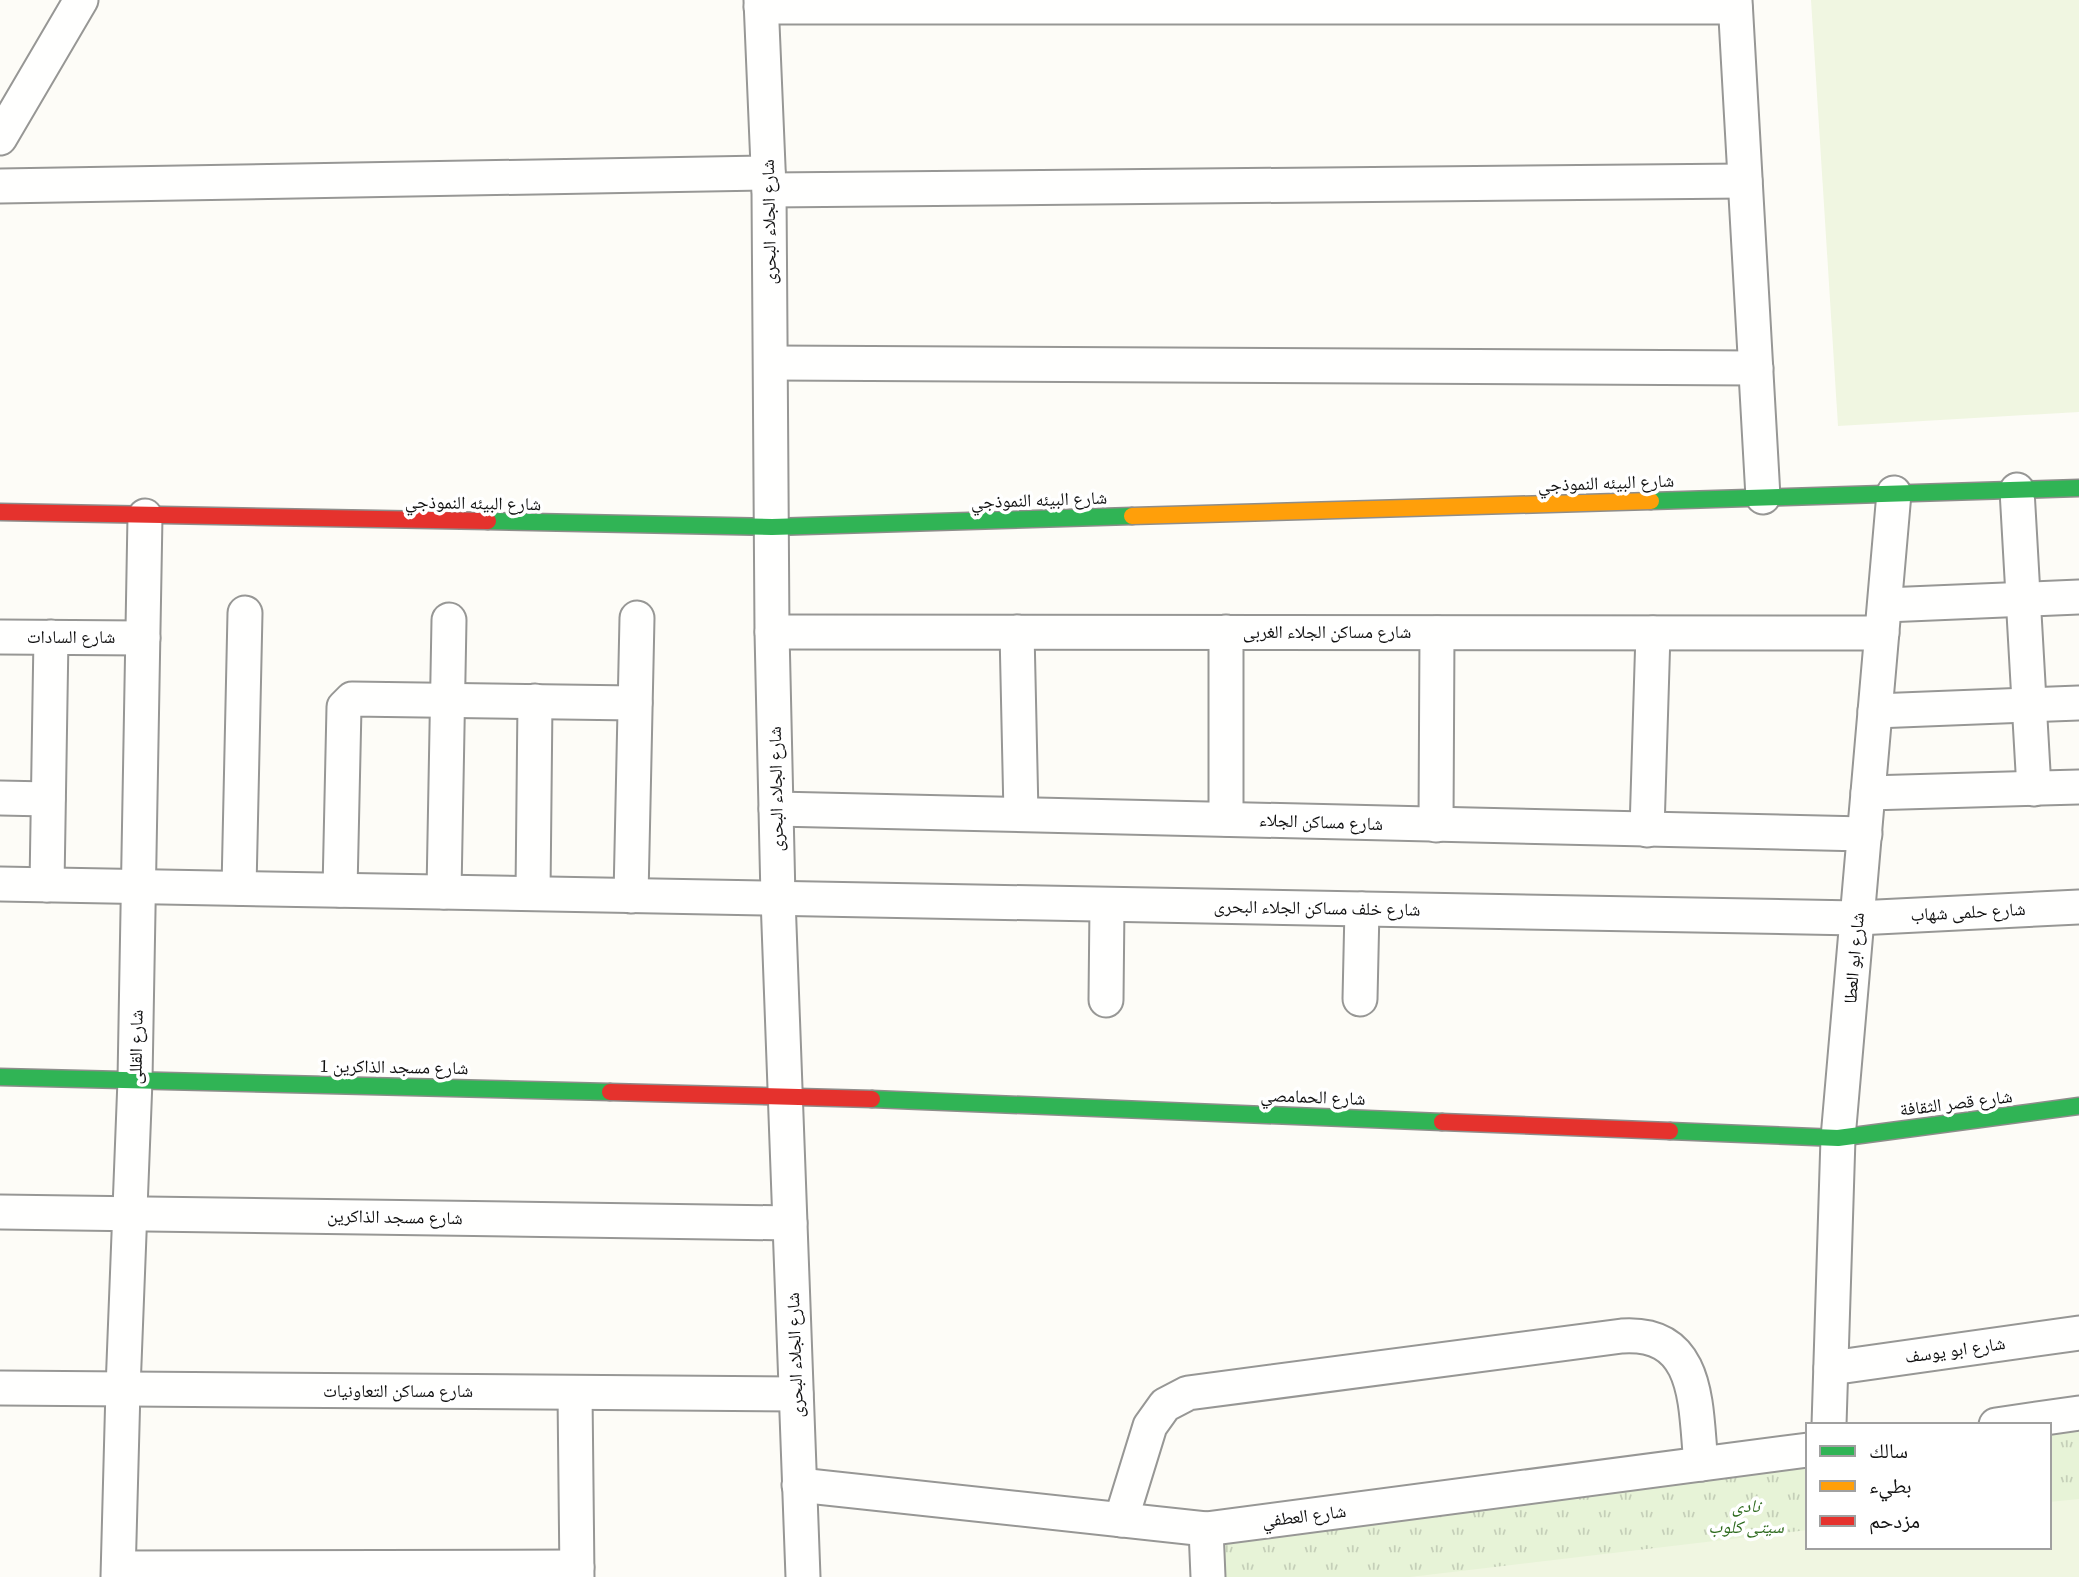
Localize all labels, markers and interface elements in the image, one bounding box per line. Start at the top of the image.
street label: شارع الجلاء البحرى [755,159,782,285]
street label: شارع البيئه النموذجي [1537,468,1675,500]
street label: شارع البيئه النموذجي [970,485,1108,517]
street label: شارع البيئه النموذجي [405,489,541,519]
street label: شارع مساكن الجلاء الغربى [1243,619,1411,644]
street label: شارع السادات [27,624,115,649]
street label: شارع الجلاء البحرى [762,726,789,852]
street label: شارع مساكن الجلاء [1258,807,1384,836]
street label: شارع خلف مساكن الجلاء البحرى [1213,893,1421,922]
street label: شارع حلمى شهاب [1910,896,2026,927]
street label: شارع ابو العطا [1837,911,1870,1005]
street label: شارع القللى [122,1009,149,1085]
street label: شارع مسجد الذاكرين 1 [319,1053,469,1080]
street label: شارع الحمامصي [1260,1082,1366,1113]
street label: شارع قصر الثقافة [1898,1083,2014,1122]
street label: شارع مسجد الذاكرين [327,1203,463,1230]
street label: شارع الجلاء البحرى [780,1292,809,1418]
street label: شارع ابو يوسف [1903,1330,2007,1369]
street label: شارع مساكن التعاونيات [323,1378,473,1403]
legend [1806,1423,2051,1549]
text: سالك [1869,1436,1908,1465]
text: بطيء [1869,1471,1912,1502]
park label: نادى سيتى كلوب [1708,1493,1784,1539]
street label: شارع العطفي [1260,1498,1348,1536]
text: مزدحم [1869,1506,1920,1535]

